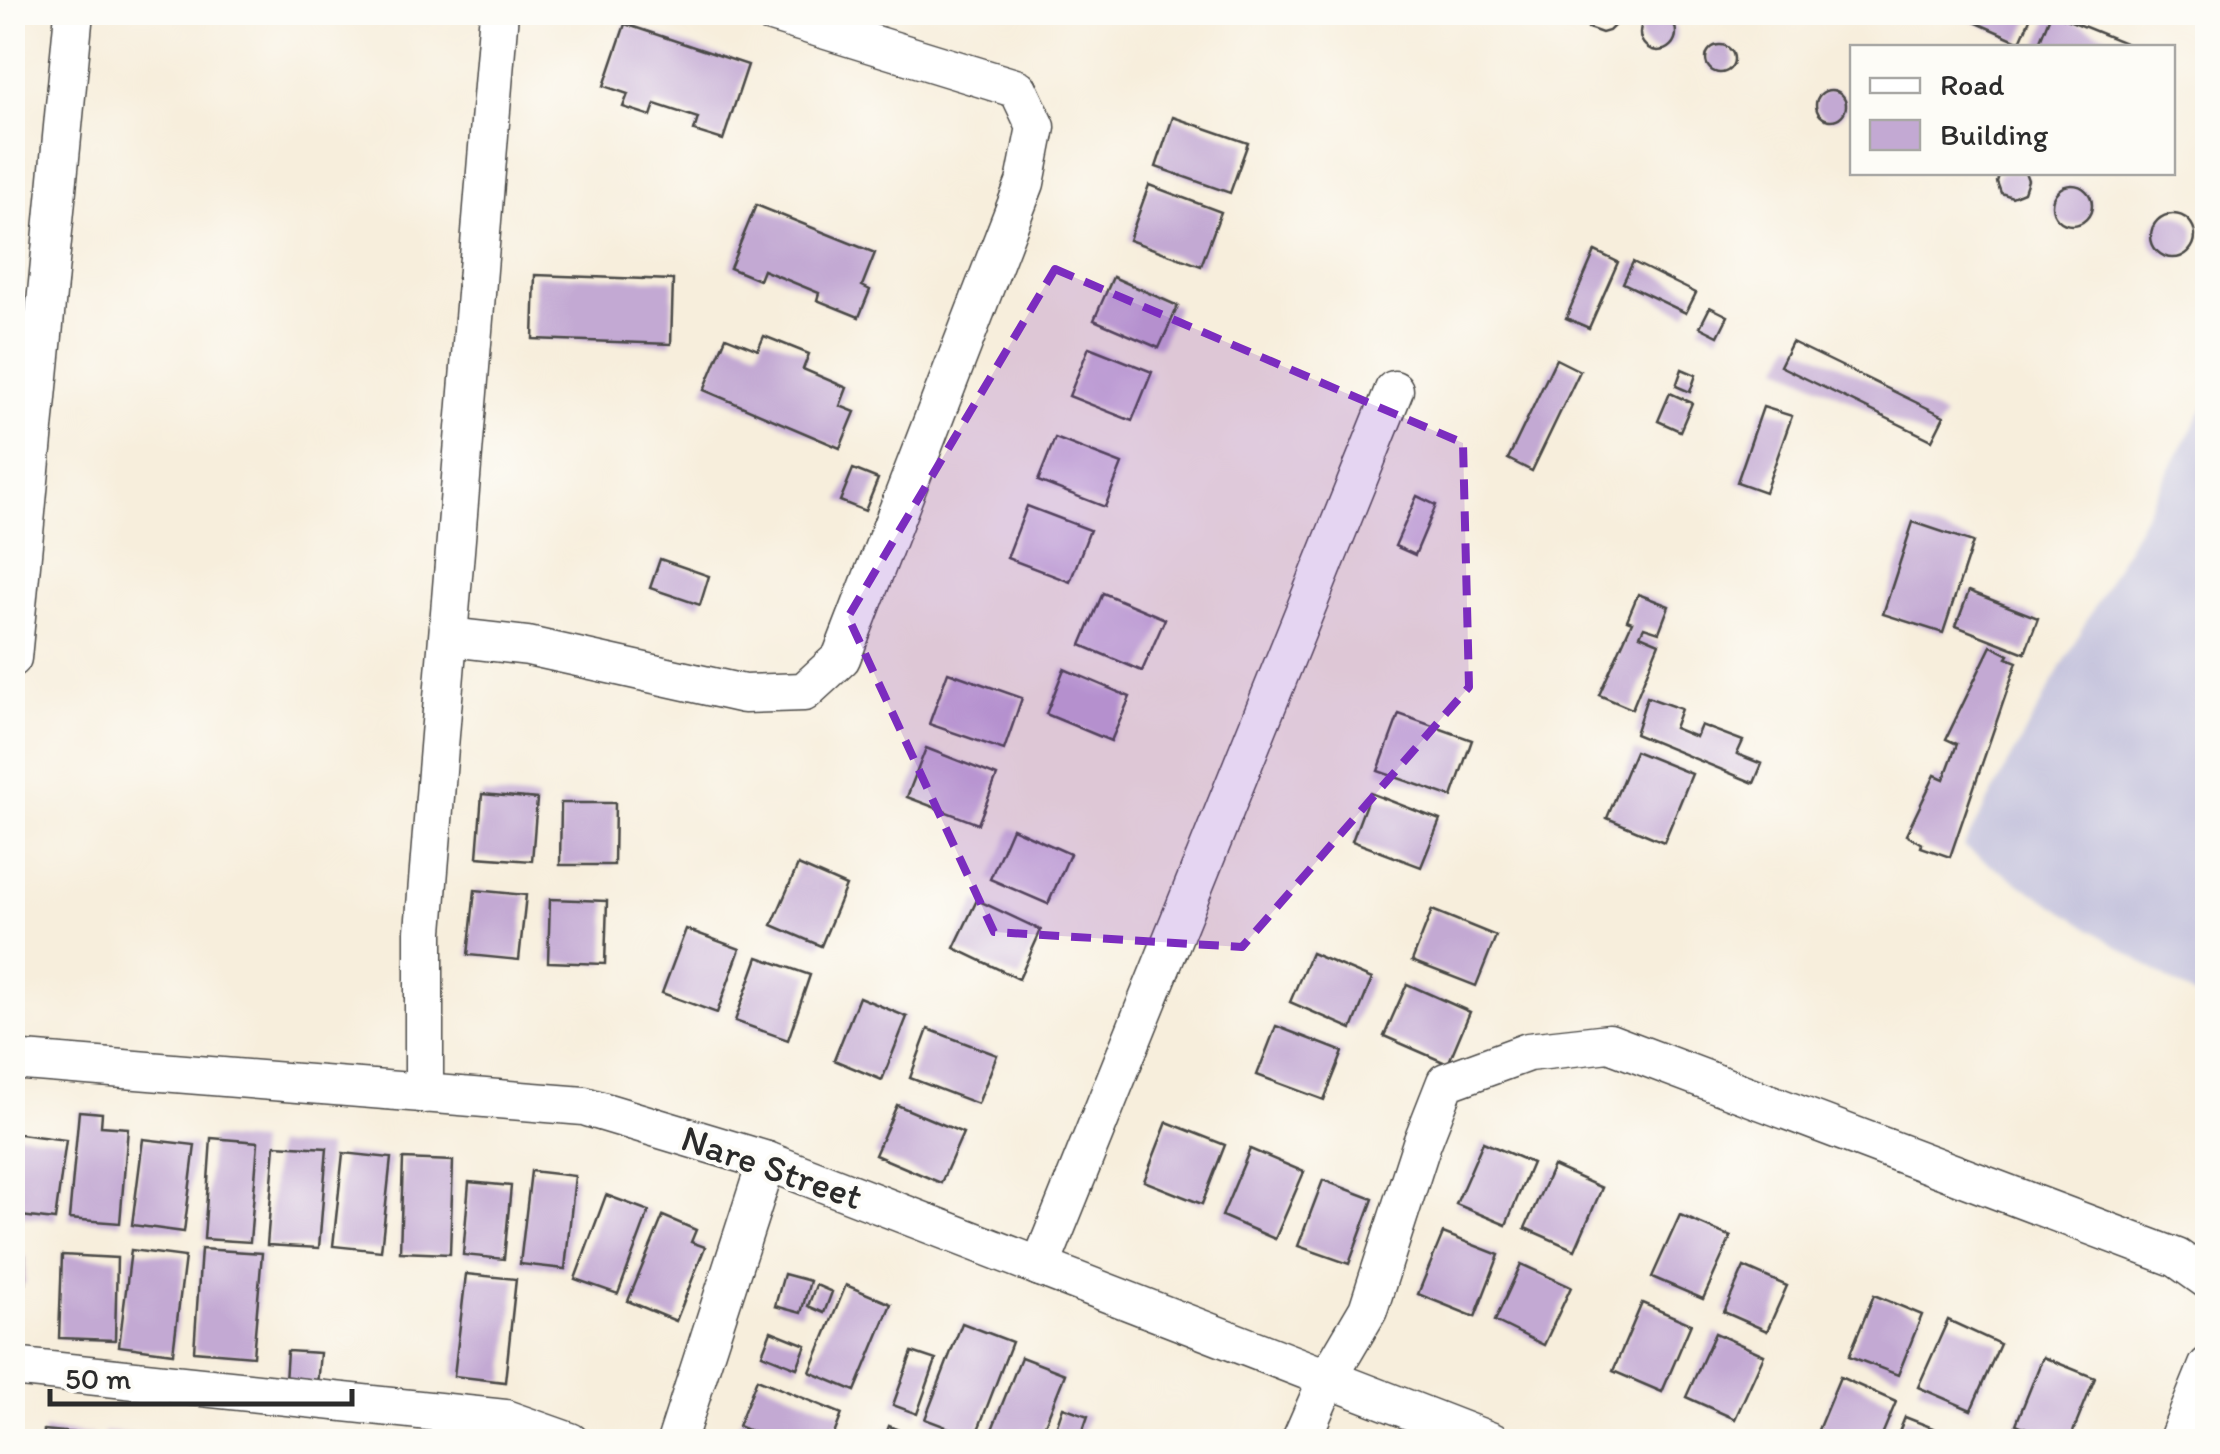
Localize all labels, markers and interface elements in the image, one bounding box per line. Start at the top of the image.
legend [1850,45,2175,175]
text: Road [1940,66,2005,103]
text: Building [1940,116,2049,153]
street label: Nare Street [675,1115,869,1219]
scale bar [50,1344,352,1406]
text: 50 m [65,1360,131,1397]

